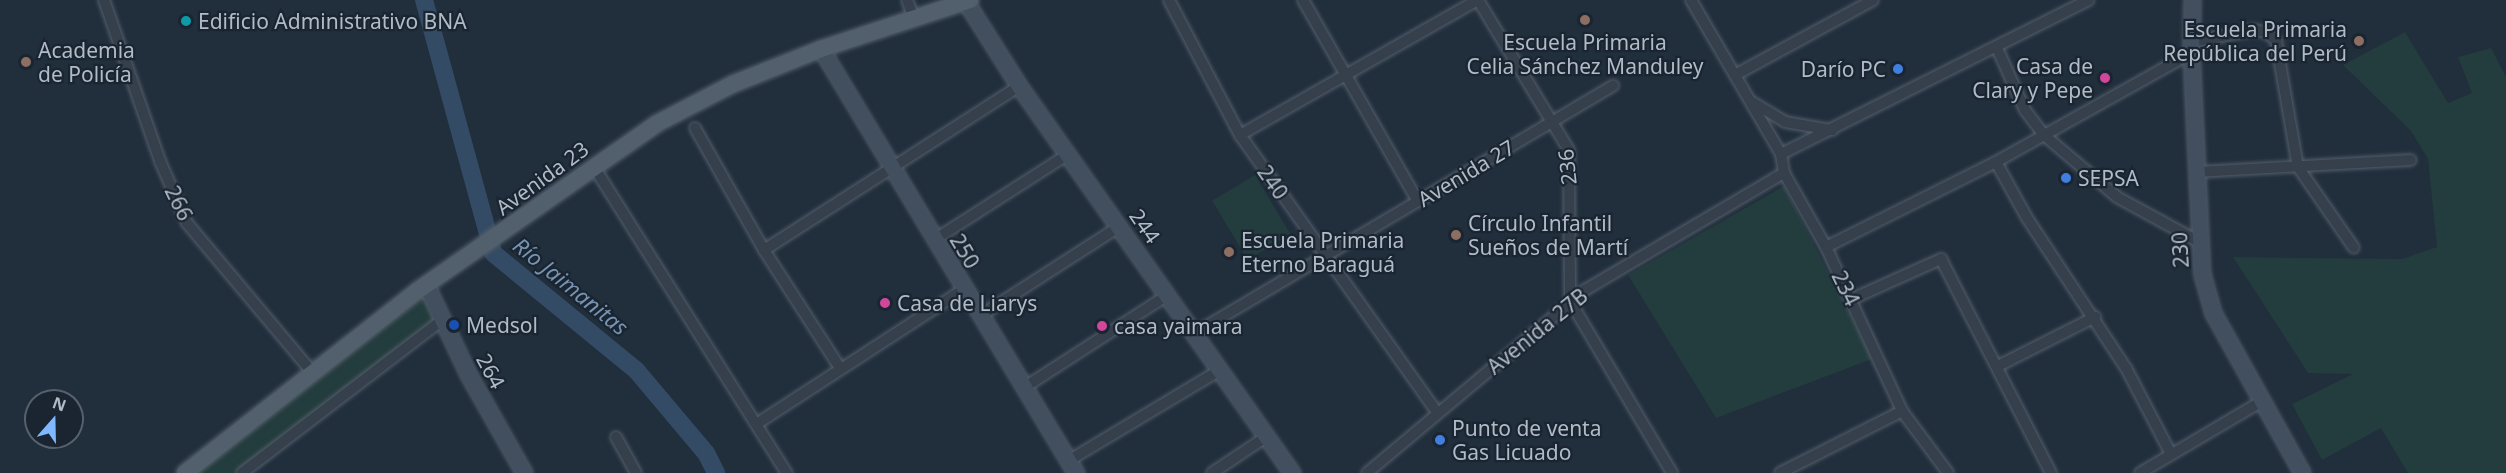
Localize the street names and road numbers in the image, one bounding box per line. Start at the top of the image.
street label: Avenida 27 [1413,134,1519,212]
street label: Avenida 23 [491,136,593,220]
street label: 236 [1553,148,1581,186]
street label: 240 [1252,160,1294,204]
street label: 266 [160,181,198,225]
street label: 244 [1124,204,1166,248]
street label: 250 [945,229,985,273]
street label: 230 [2166,231,2194,269]
street label: 234 [1827,266,1865,310]
street label: Avenida 27B [1482,283,1592,379]
street label: 264 [471,349,511,393]

